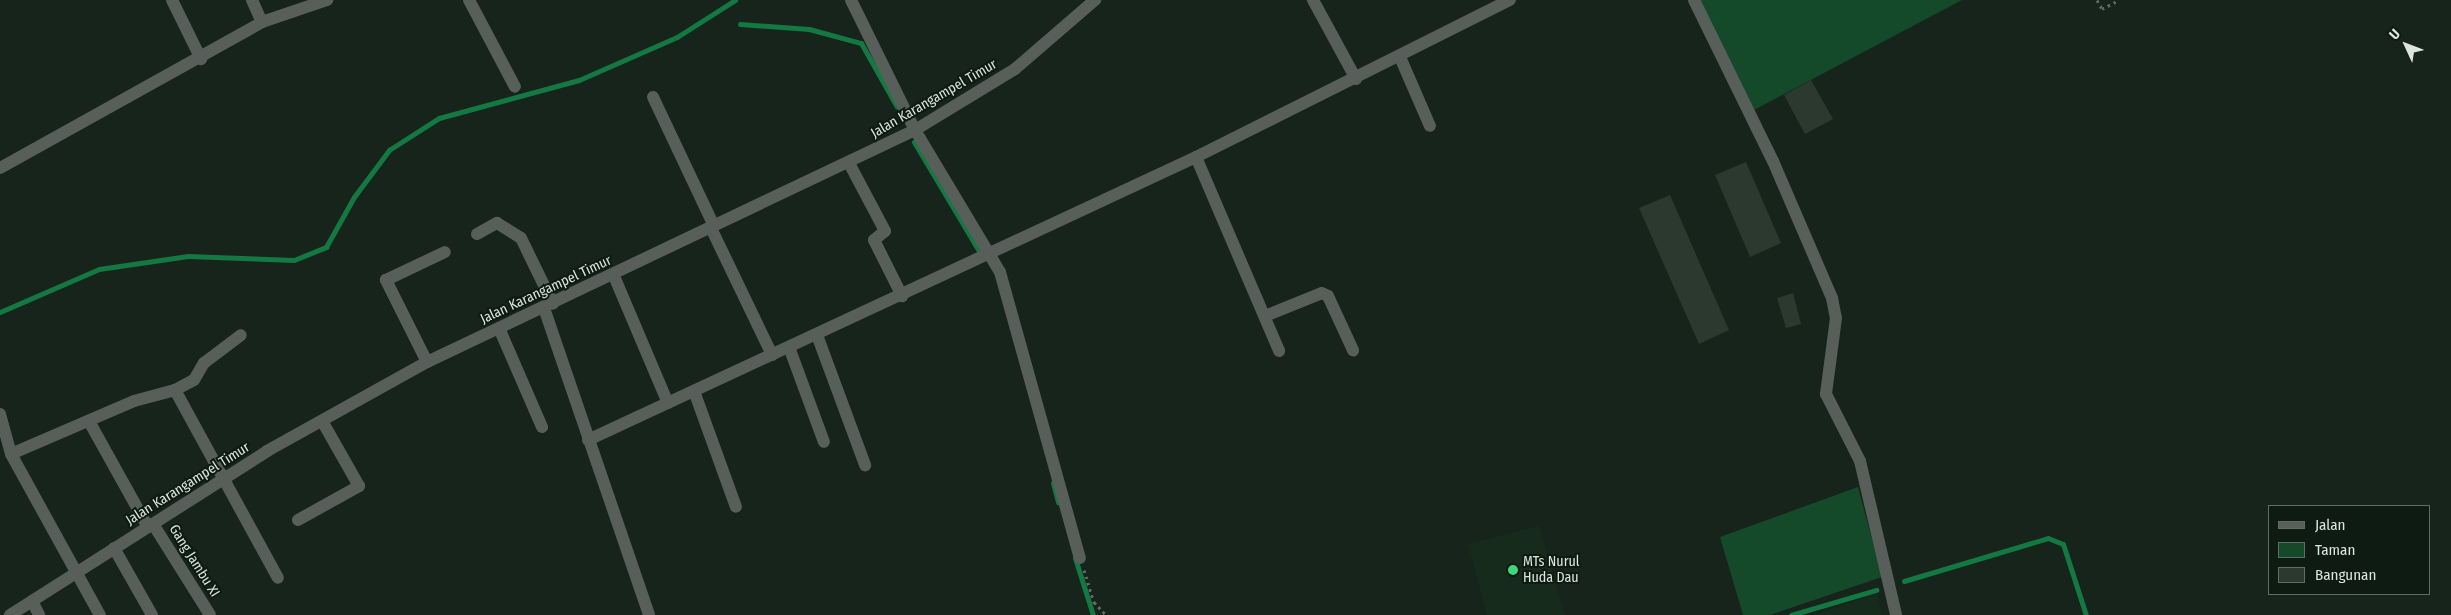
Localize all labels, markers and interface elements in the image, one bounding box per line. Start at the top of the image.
north arrow [2381,20,2431,70]
text: U [2386,26,2404,43]
street label: Jalan Karangampel Timur [868,56,1000,142]
street label: Jalan Karangampel Timur [478,252,614,328]
street label: Jalan Karangampel Timur [123,439,253,529]
legend [2268,505,2431,595]
text: Jalan [2315,516,2345,534]
street label: Gang Jambu XI [165,522,223,600]
text: Taman [2315,541,2355,559]
place label: MTs Nurul Huda Dau [1523,554,1580,586]
marker: MTs Nurul Huda Dau [1507,564,1519,576]
text: Bangunan [2315,566,2376,584]

